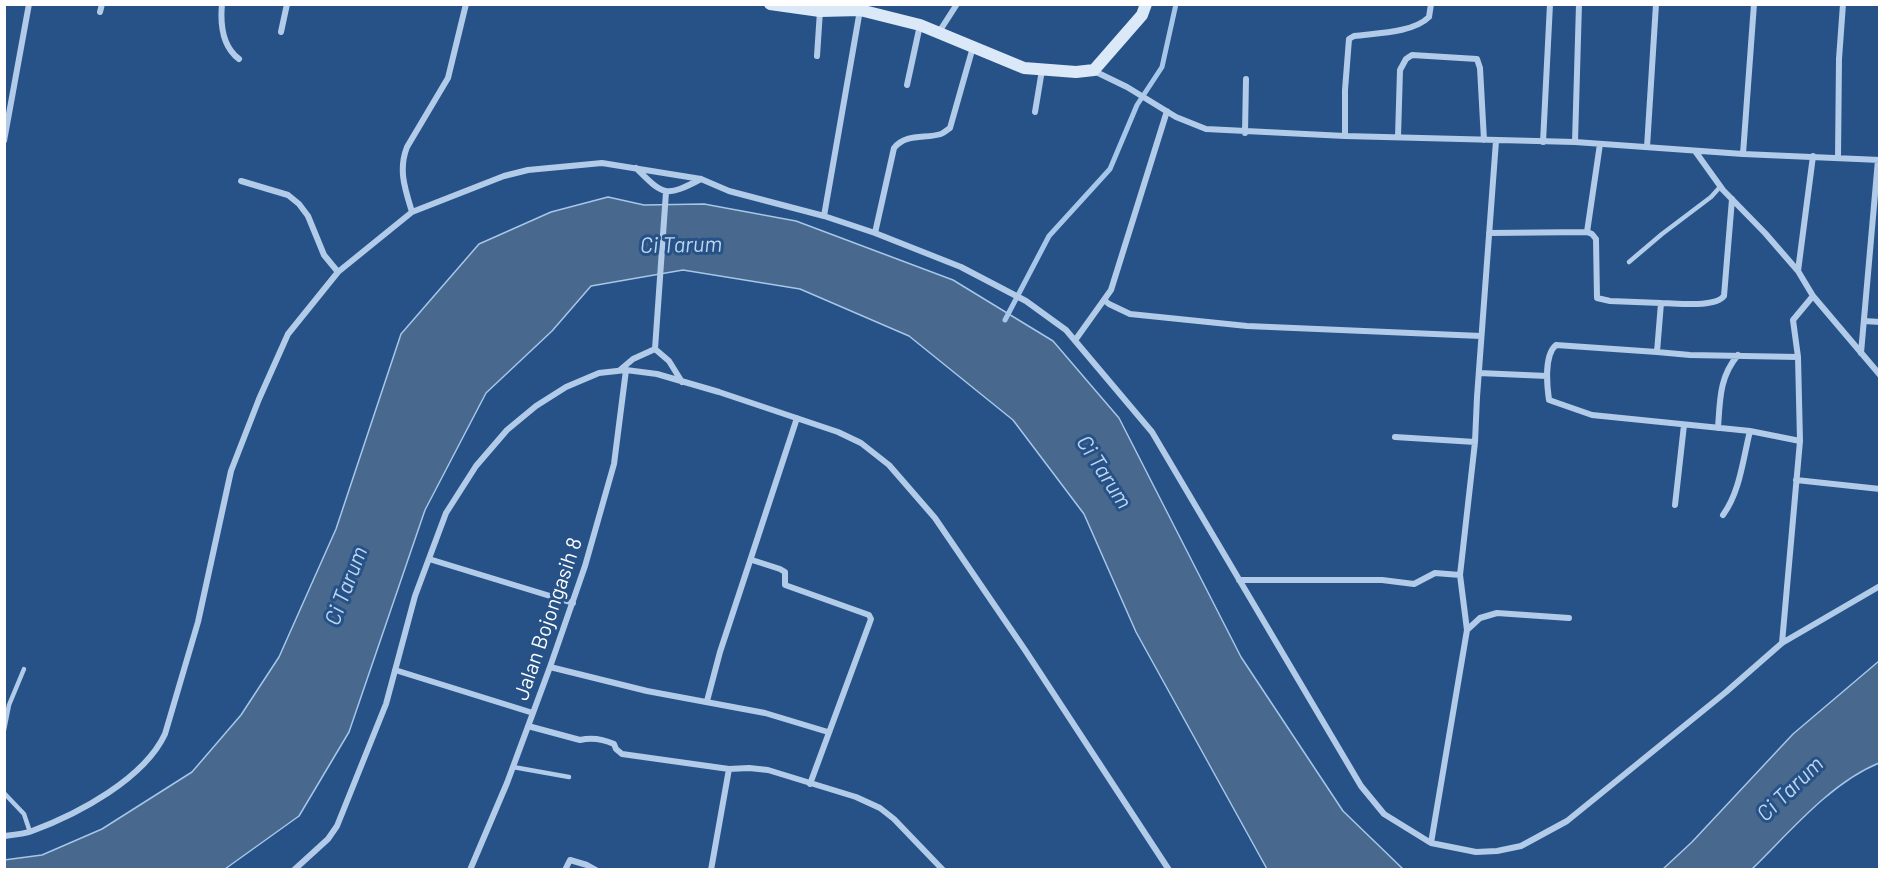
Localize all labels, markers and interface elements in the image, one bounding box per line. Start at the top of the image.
water label: Ci Tarum [640,231,722,259]
water label: Ci Tarum [1071,430,1137,514]
street label: Jalan Bojongasih 8 [508,534,588,704]
water label: Ci Tarum [319,543,373,629]
water label: Ci Tarum [1751,751,1829,827]

